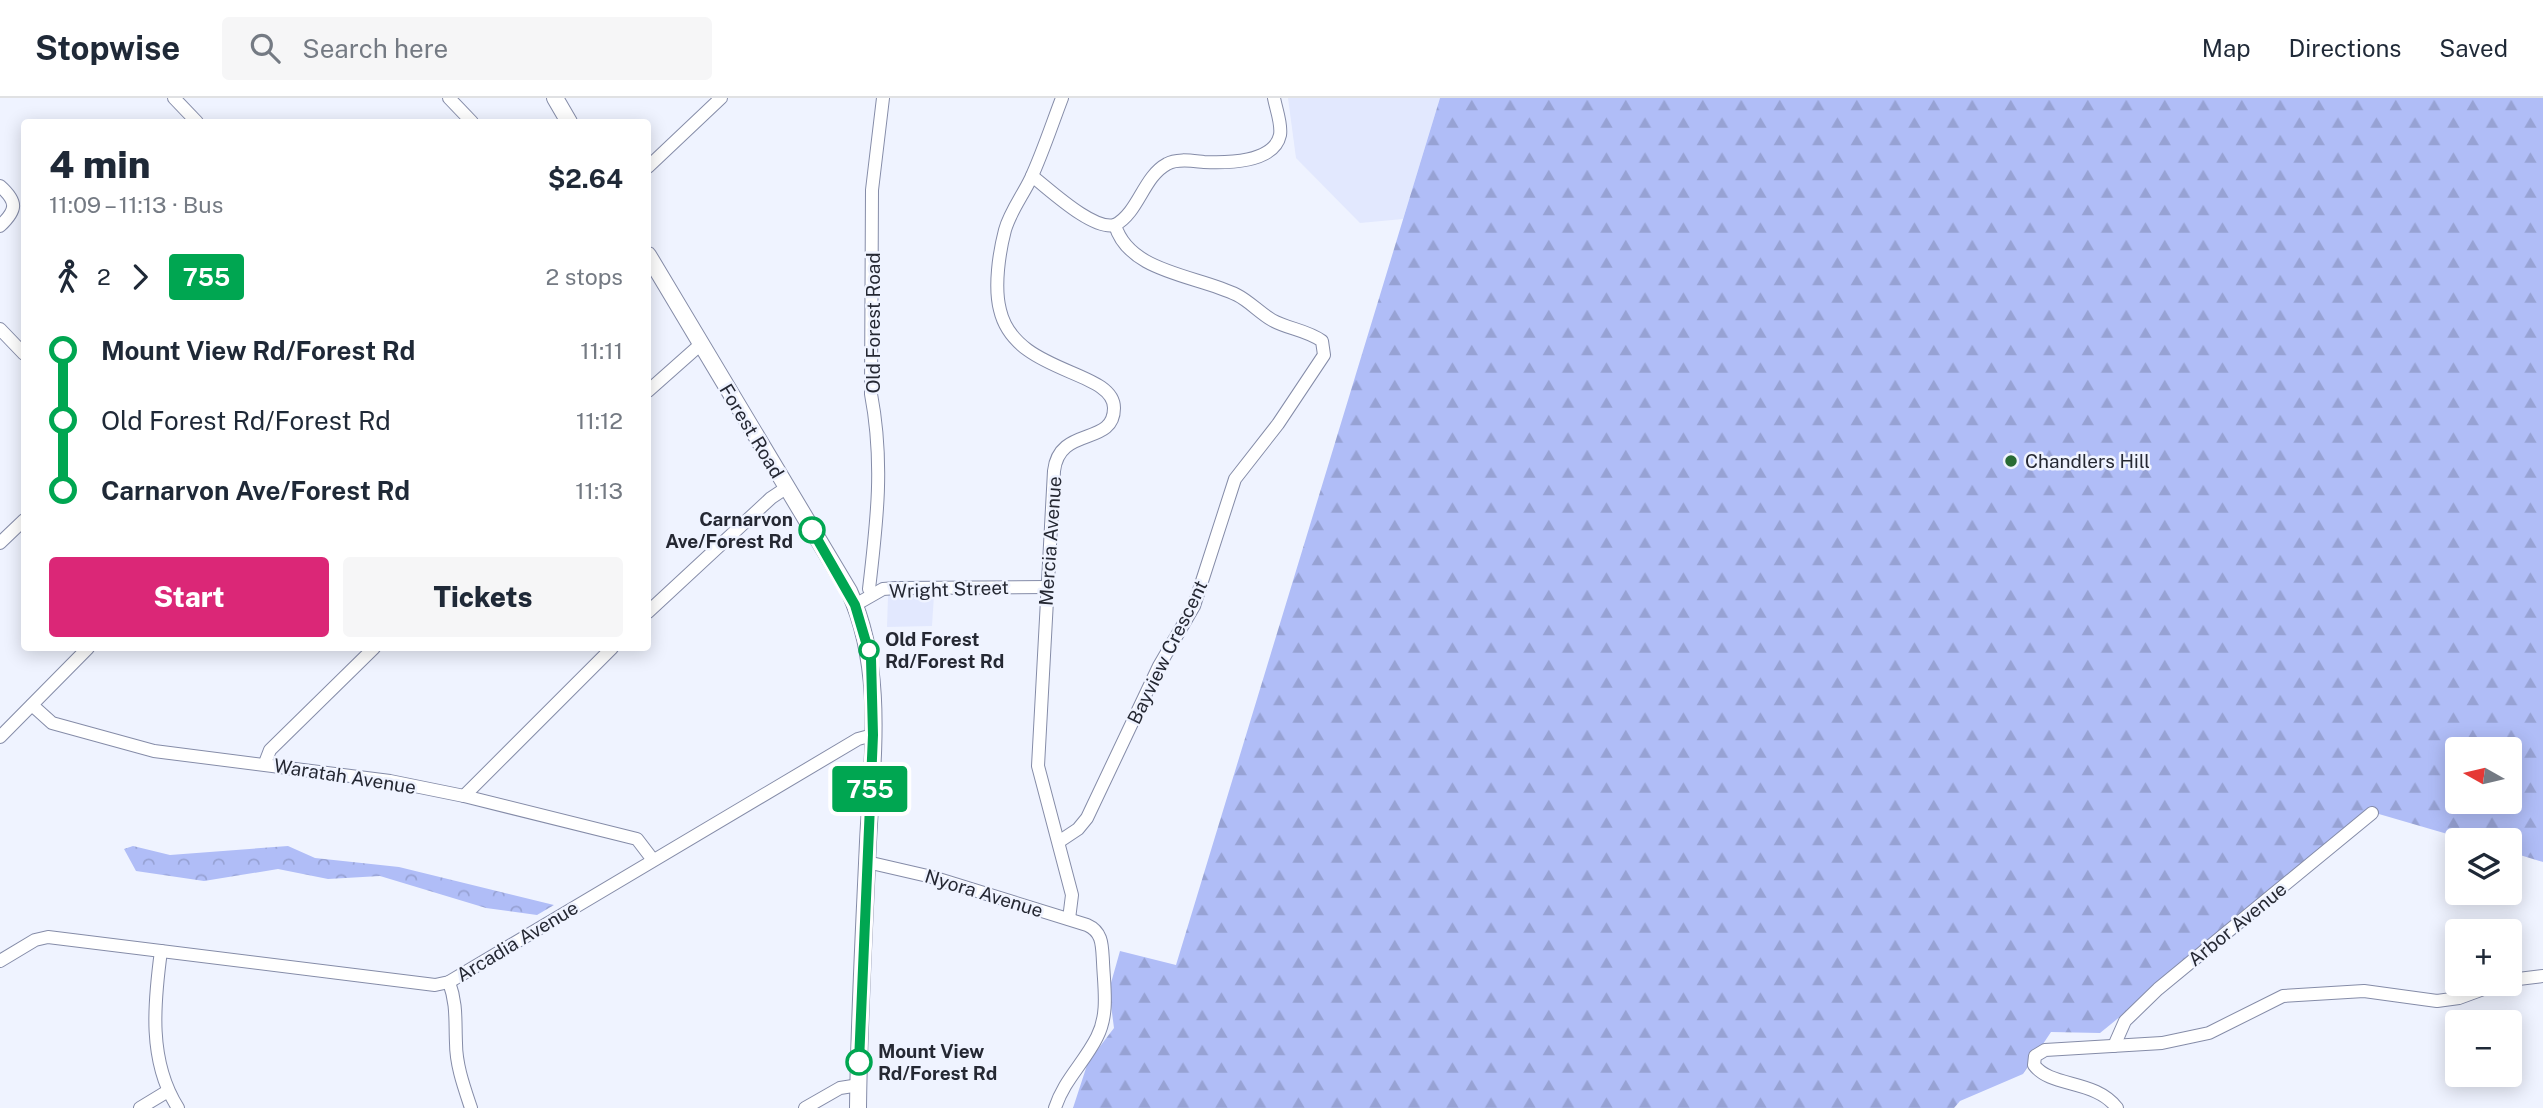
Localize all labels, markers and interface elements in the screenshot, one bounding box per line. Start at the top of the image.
search box [222,17,712,80]
text: Stopwise [35,29,180,67]
icon: search [246,29,284,67]
text: Search here [302,33,448,64]
text: Map [2202,34,2251,62]
text: Directions [2289,34,2401,62]
text: Saved [2439,34,2508,62]
text: 4 min [49,142,151,187]
text: $2.64 [548,163,623,194]
text: 11:09 – 11:13 · Bus [49,191,223,218]
street label: Old Forest Road [862,252,884,394]
icon: walk [49,258,87,296]
icon: forward [121,258,159,296]
text: 2 [97,263,111,290]
text: 755 [183,263,230,291]
text: 2 stops [545,263,623,290]
text: Mount View Rd/Forest Rd [101,335,415,366]
text: 11:11 [580,337,623,364]
street label: Forest Road [715,380,789,482]
text: Old Forest Rd/Forest Rd [101,405,391,436]
text: 11:12 [576,407,623,434]
place label: Chandlers Hill [2025,450,2150,472]
marker: Chandlers Hill [2003,453,2019,469]
text: Carnarvon Ave/Forest Rd [101,475,410,506]
street label: Mercia Avenue [1034,475,1066,607]
text: 11:13 [575,477,623,504]
place label: Carnarvon Ave/Forest Rd [665,508,793,552]
marker: Carnarvon Ave/Forest Rd [799,517,825,543]
button: Start [49,557,329,637]
button: Tickets [343,557,623,637]
street label: Wright Street [889,576,1009,602]
street label: Bayview Crescent [1123,577,1211,727]
place label: Old Forest Rd/Forest Rd [885,628,1004,672]
marker: Old Forest Rd/Forest Rd [859,640,879,660]
north arrow [2445,737,2522,814]
map controls [2445,737,2522,1087]
street label: Waratah Avenue [272,754,418,798]
line badge: 755 [830,766,910,812]
text: 755 [846,775,894,803]
button: layers [2445,828,2522,905]
street label: Nyora Avenue [922,865,1046,921]
street label: Arbor Avenue [2183,878,2291,970]
street label: Arcadia Avenue [452,896,582,986]
button: + [2445,919,2522,996]
button: − [2445,1010,2522,1087]
place label: Mount View Rd/Forest Rd [878,1040,997,1084]
marker: Mount View Rd/Forest Rd [846,1049,872,1075]

